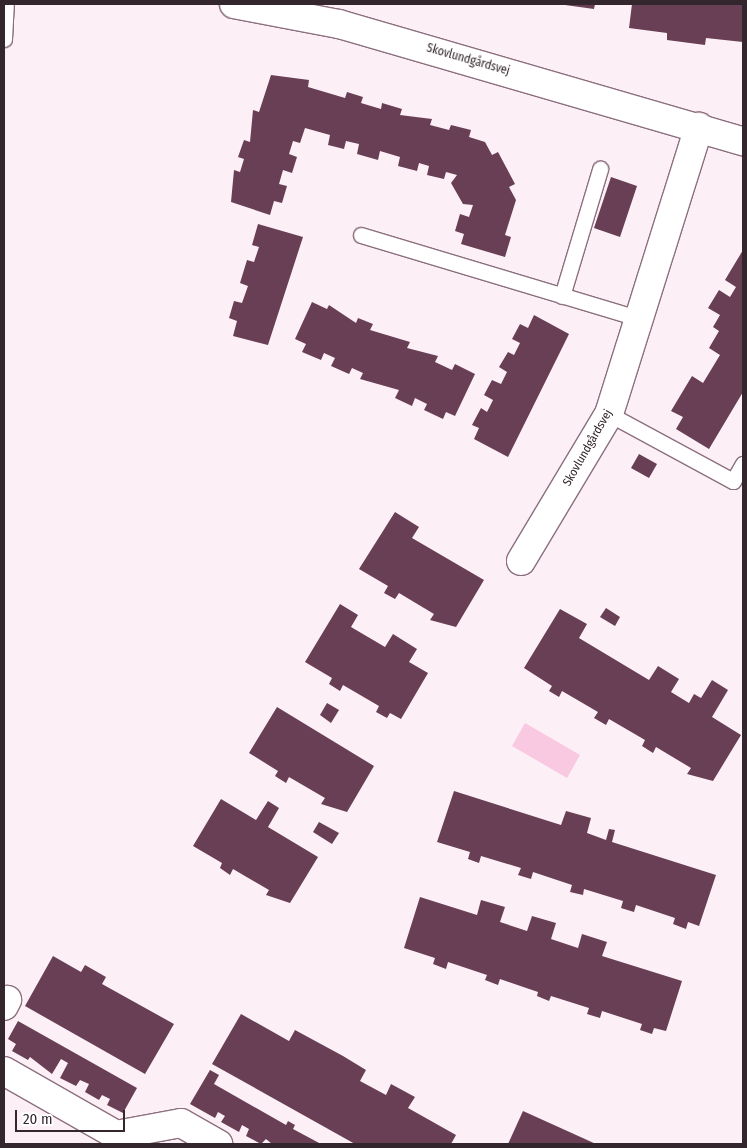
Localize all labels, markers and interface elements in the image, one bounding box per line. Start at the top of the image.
street label: Skovlundgårdsvej [425,41,511,79]
street label: Skovlundgårdsvej [560,407,616,489]
scale bar [18,1100,128,1132]
text: 20 m [23,1110,53,1128]

